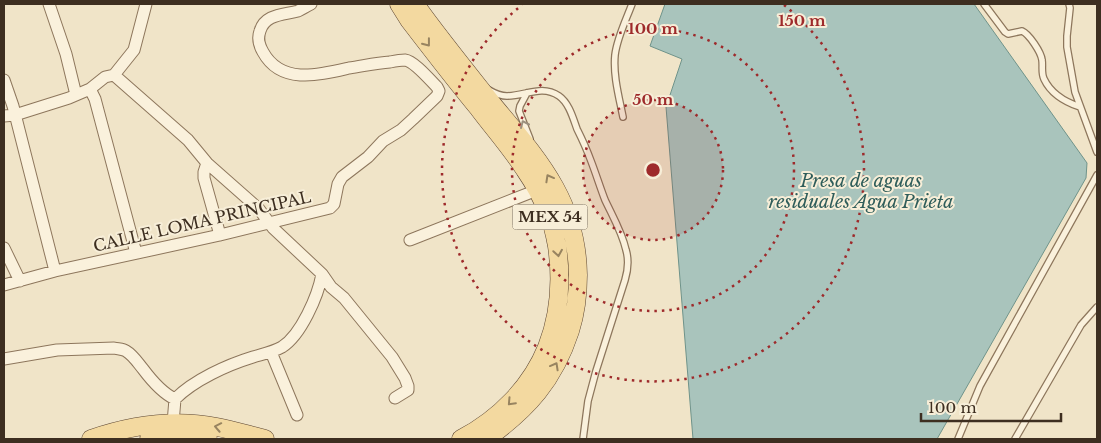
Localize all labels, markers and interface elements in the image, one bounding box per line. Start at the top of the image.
text: 150 m [778,11,826,30]
text: 100 m [628,19,678,38]
one-way arrow [421,37,430,47]
text: 50 m [633,90,674,109]
one-way arrow [520,120,530,129]
centre of rings [644,161,662,179]
water label: Presa de aguas residuales Agua Prieta [768,170,954,213]
one-way arrow [546,175,556,184]
street label: CALLE LOMA PRINCIPAL [91,186,313,256]
road number: MEX 54 [512,204,588,230]
one-way arrow [552,248,562,257]
one-way arrow [549,363,559,372]
scale bar [921,390,1061,422]
one-way arrow [508,396,517,405]
text: 100 m [928,398,977,417]
one-way arrow [214,423,223,433]

